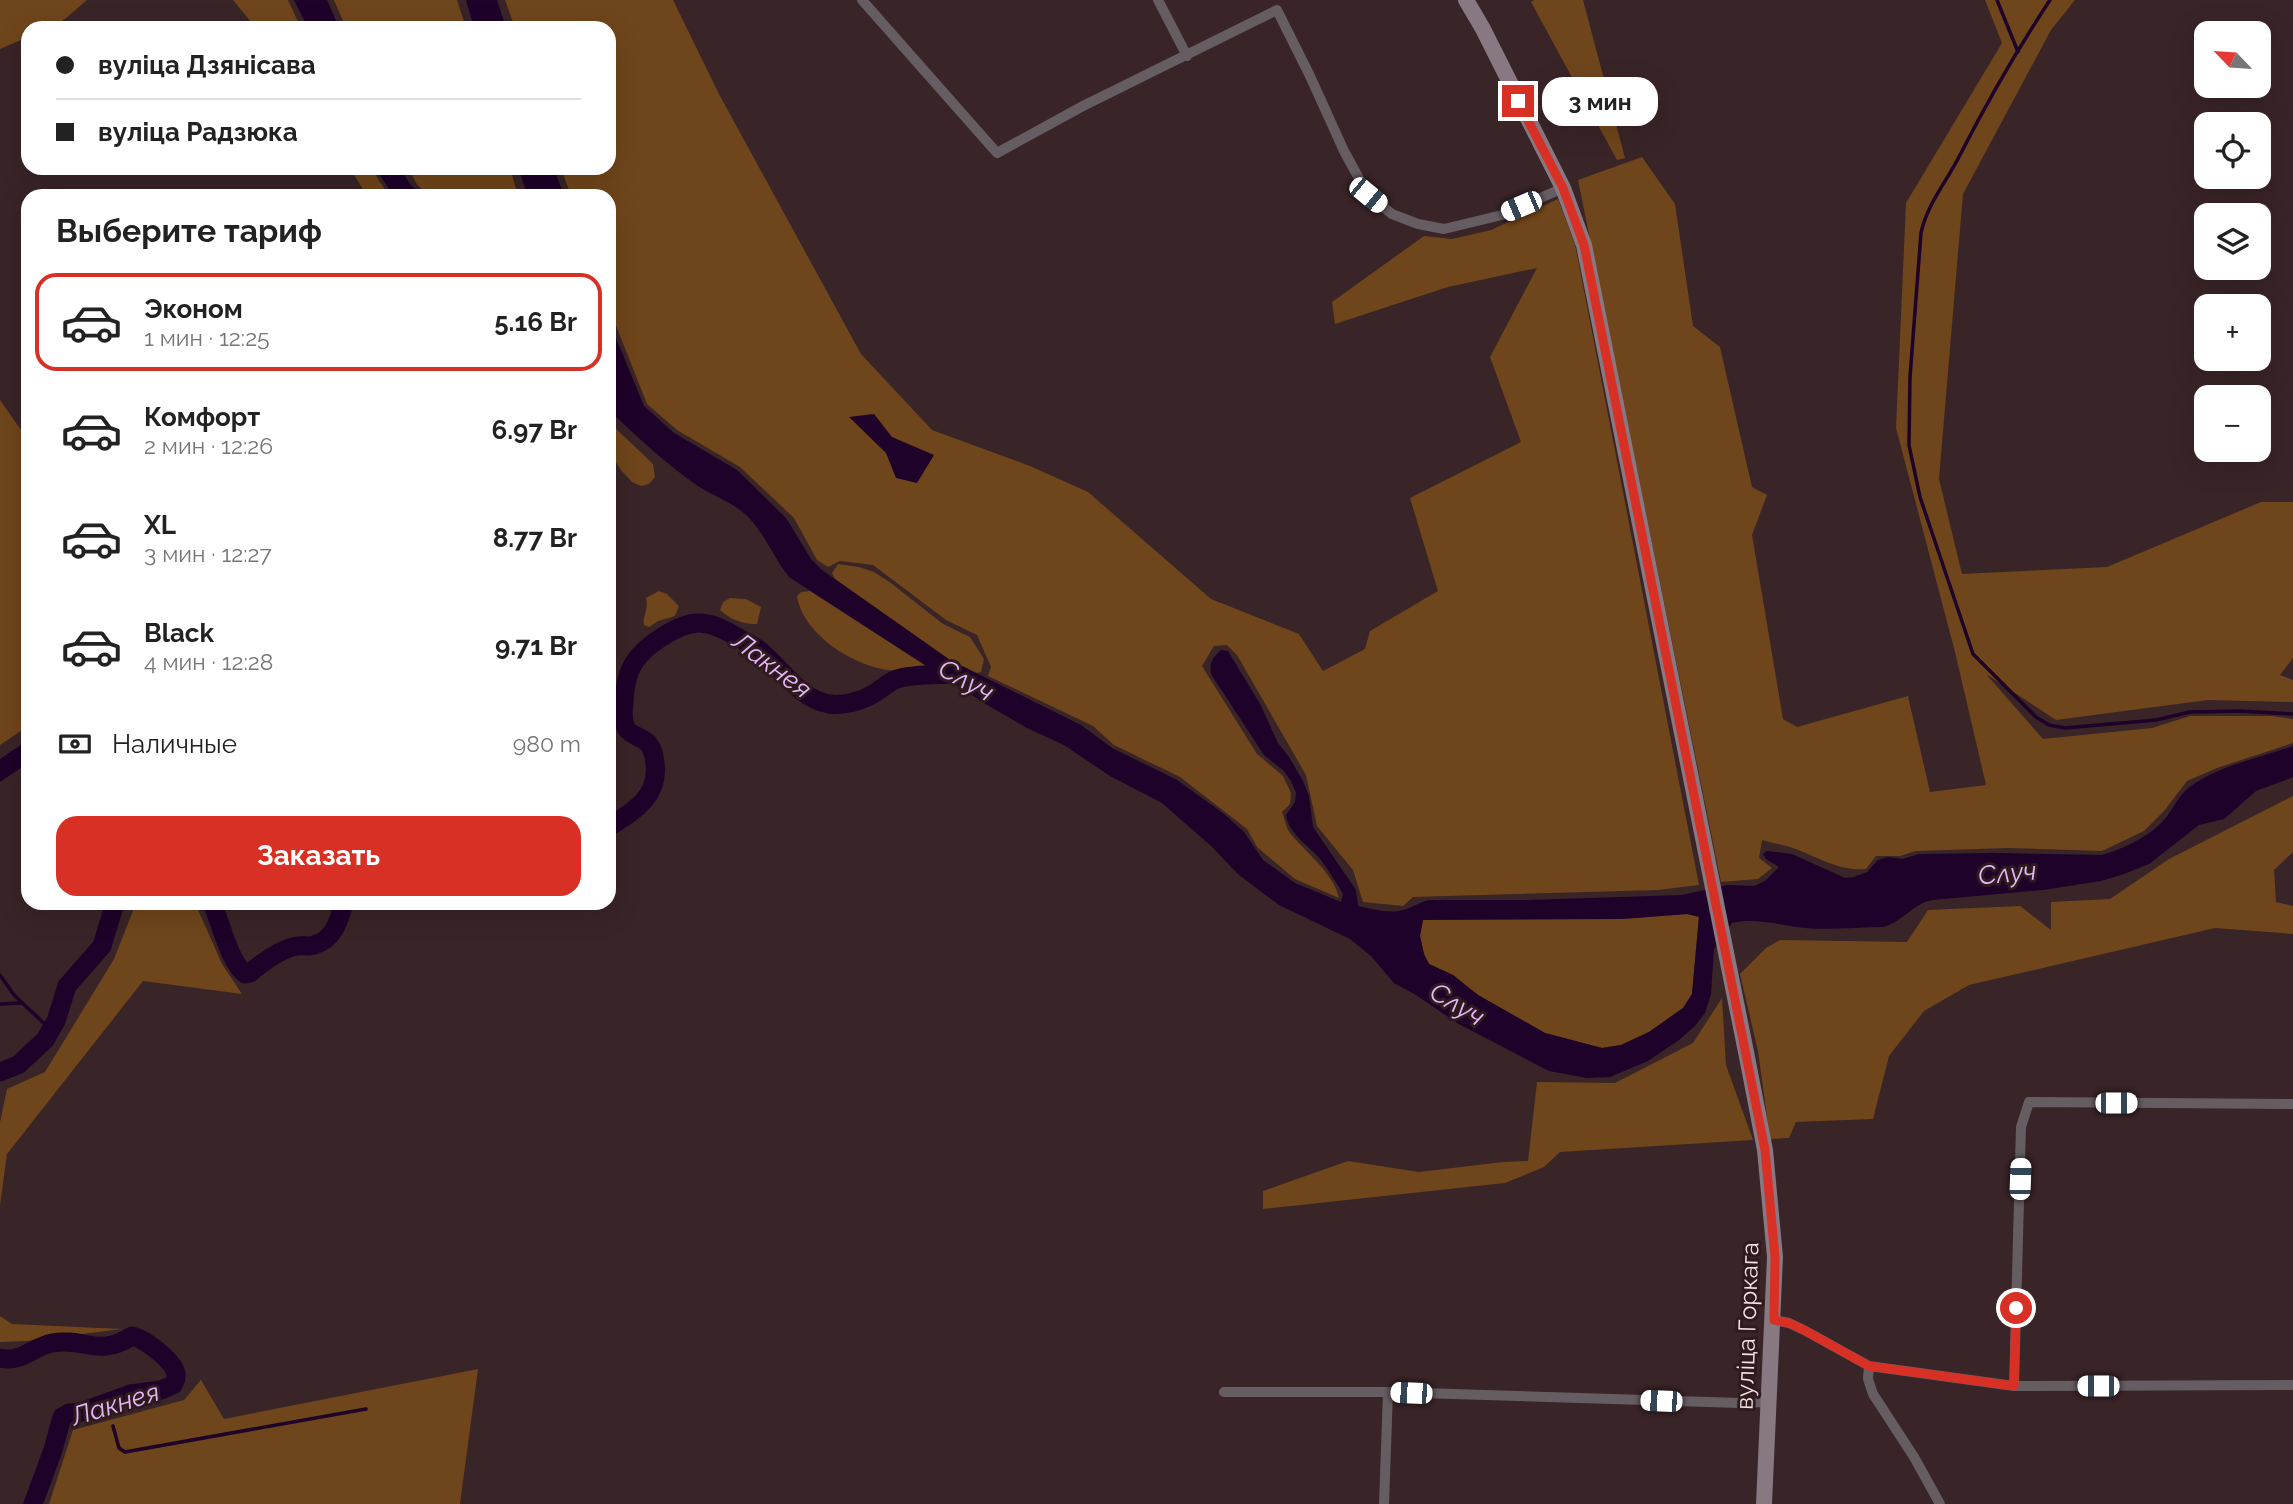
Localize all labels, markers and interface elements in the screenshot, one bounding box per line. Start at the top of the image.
north arrow [2194,21,2272,98]
map controls [2194,21,2271,462]
text: вуліца Дзянісава [98,50,316,80]
callout: 3 мин [1542,76,1658,126]
route end [1502,85,1534,117]
text: 3 мин [1568,88,1632,115]
button: locate [2194,112,2271,189]
text: вуліца Радзюка [98,117,298,147]
car [1346,174,1391,216]
car [1498,188,1545,224]
button: layers [2194,203,2271,280]
text: Выберите тариф [56,212,322,249]
icon: car [60,291,123,354]
text: Эконом [144,294,243,324]
button: + [2194,294,2271,371]
text: 5.16 Br [494,307,577,337]
text: 1 мин · 12:25 [144,324,270,351]
button: − [2194,385,2271,462]
icon: car [60,399,123,462]
text: Комфорт [144,402,260,432]
text: 6.97 Br [491,415,577,445]
text: 2 мин · 12:26 [144,432,273,459]
icon: car [60,507,123,570]
text: XL [144,510,176,540]
text: 8.77 Br [493,523,577,553]
text: 3 мин · 12:27 [144,540,272,567]
icon: car [60,615,123,678]
text: Black [144,618,214,648]
water label: Лакнея [726,625,817,704]
text: 9.71 Br [495,631,577,661]
text: 4 мин · 12:28 [144,648,273,675]
water label: Случ [933,653,999,707]
icon: cash [56,725,94,763]
text: Наличные [112,729,237,759]
text: 980 m [513,730,581,757]
button: Заказать [56,816,581,896]
water label: Случ [1977,856,2037,890]
water label: Случ [1424,976,1490,1032]
car [2096,1093,2138,1114]
car [2009,1158,2032,1200]
street label: вуліца Горкага [1730,1242,1764,1410]
route start [2000,1292,2032,1324]
water label: Лакнея [66,1376,163,1432]
car [2078,1376,2120,1397]
car [1390,1382,1433,1404]
car [1640,1390,1683,1412]

